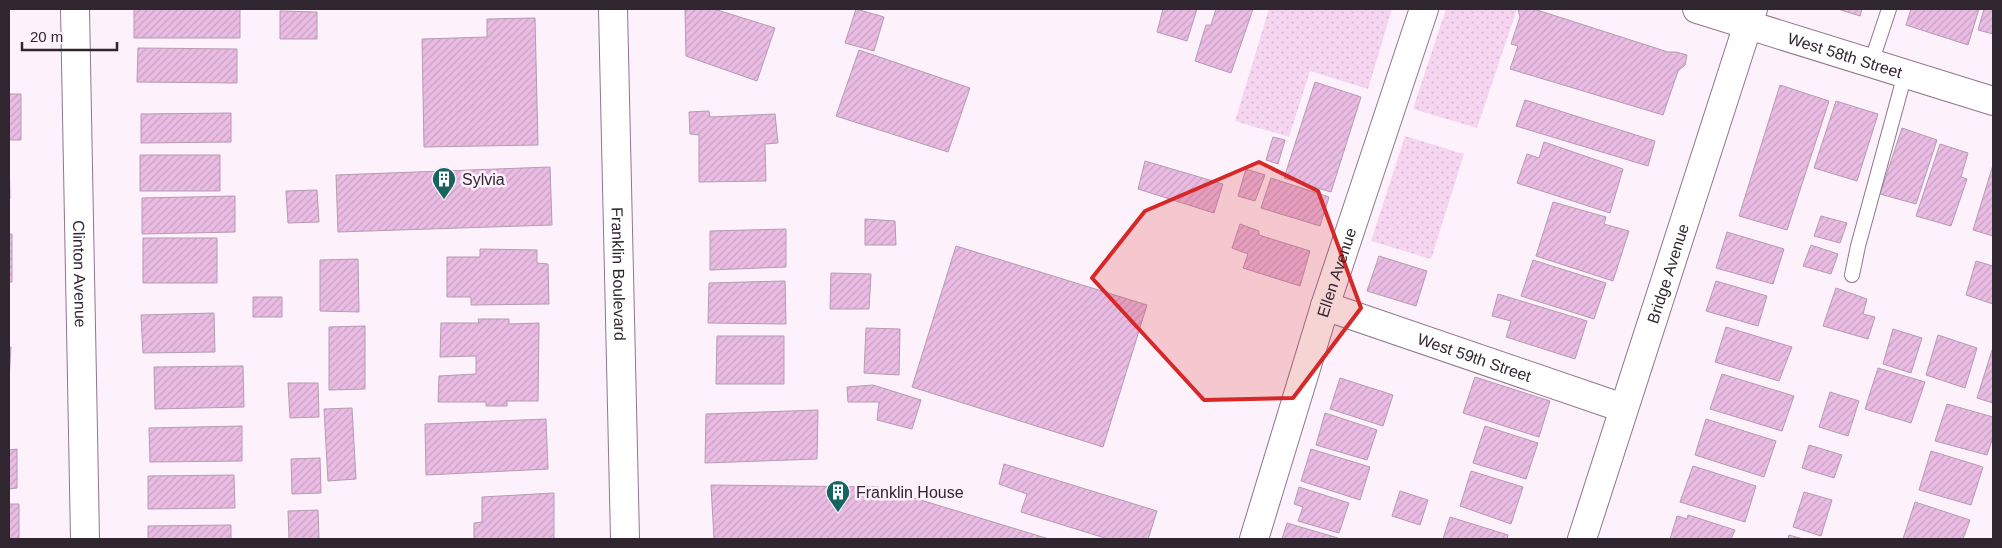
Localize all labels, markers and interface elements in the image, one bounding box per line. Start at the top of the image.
scale bar [22,20,118,52]
text: 20 m [30,28,63,45]
street label: West 58th Street [1786,30,1905,81]
building icon: Sylvia [431,166,457,200]
place label: Sylvia [462,171,505,188]
street label: Franklin Boulevard [608,207,629,341]
street label: Clinton Avenue [70,220,89,328]
street label: Bridge Avenue [1644,222,1692,326]
street label: Ellen Avenue [1314,226,1360,319]
street label: West 59th Street [1415,330,1534,385]
building icon: Franklin House [825,479,851,513]
place label: Franklin House [856,484,964,501]

